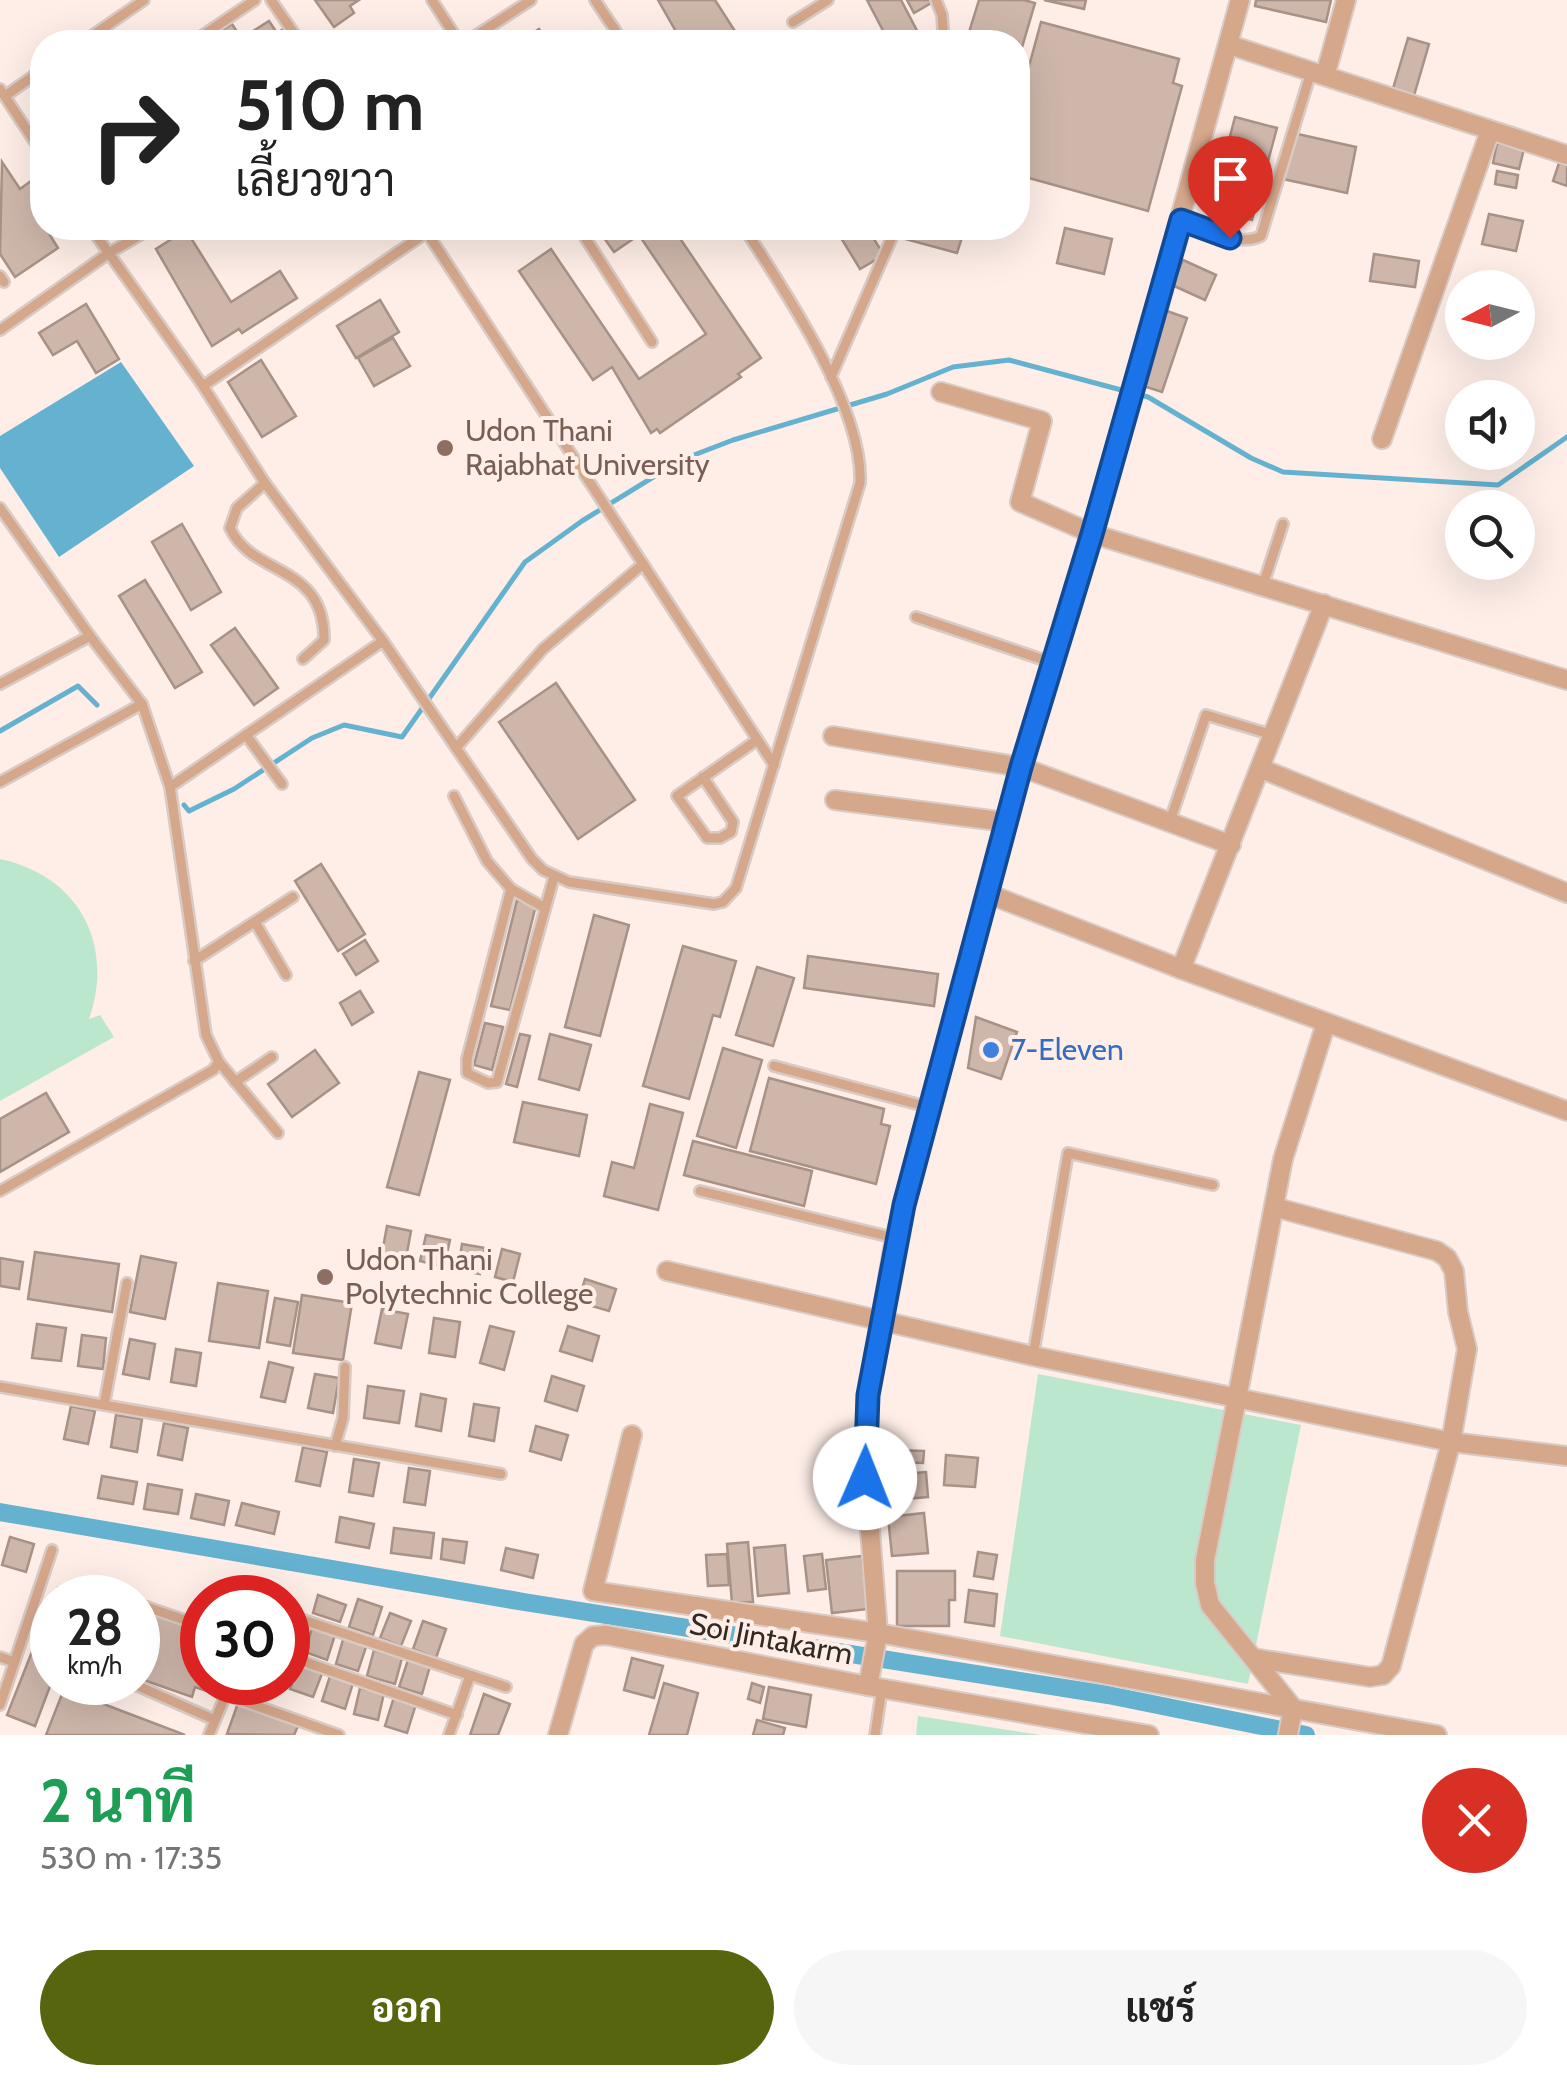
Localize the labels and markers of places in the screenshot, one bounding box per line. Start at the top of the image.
pin [1188,136,1273,239]
place label: Udon Thani Rajabhat University [465,412,710,483]
marker: Udon Thani Rajabhat University [434,437,456,459]
place label: 7-Eleven [1011,1031,1124,1068]
marker: 7-Eleven [980,1039,1002,1061]
place label: Udon Thani Polytechnic College [345,1241,593,1312]
marker: Udon Thani Polytechnic College [314,1266,336,1288]

